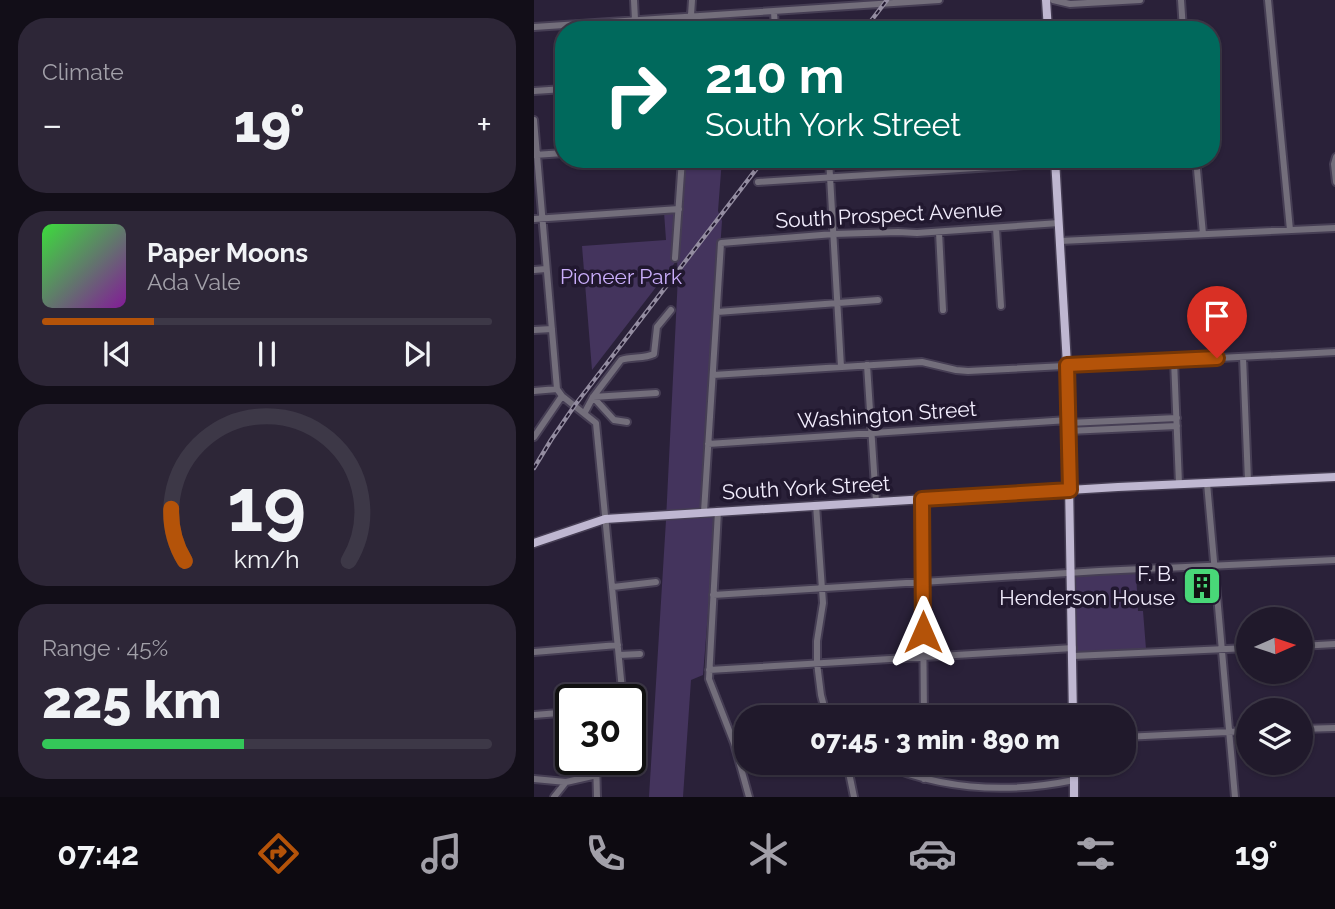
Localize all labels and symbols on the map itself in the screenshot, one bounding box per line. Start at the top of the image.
street label: South Prospect Avenue [775,196,1003,233]
park label: Pioneer Park [560,264,682,289]
pin [1187,286,1247,358]
street label: Washington Street [796,396,977,433]
street label: South York Street [721,471,890,504]
place label: F. B. Henderson House [999,561,1175,610]
building icon: F. B. Henderson House [1181,565,1223,607]
position arrow [886,595,960,669]
north arrow [1236,607,1313,684]
speed limit sign: 30 [555,684,646,775]

